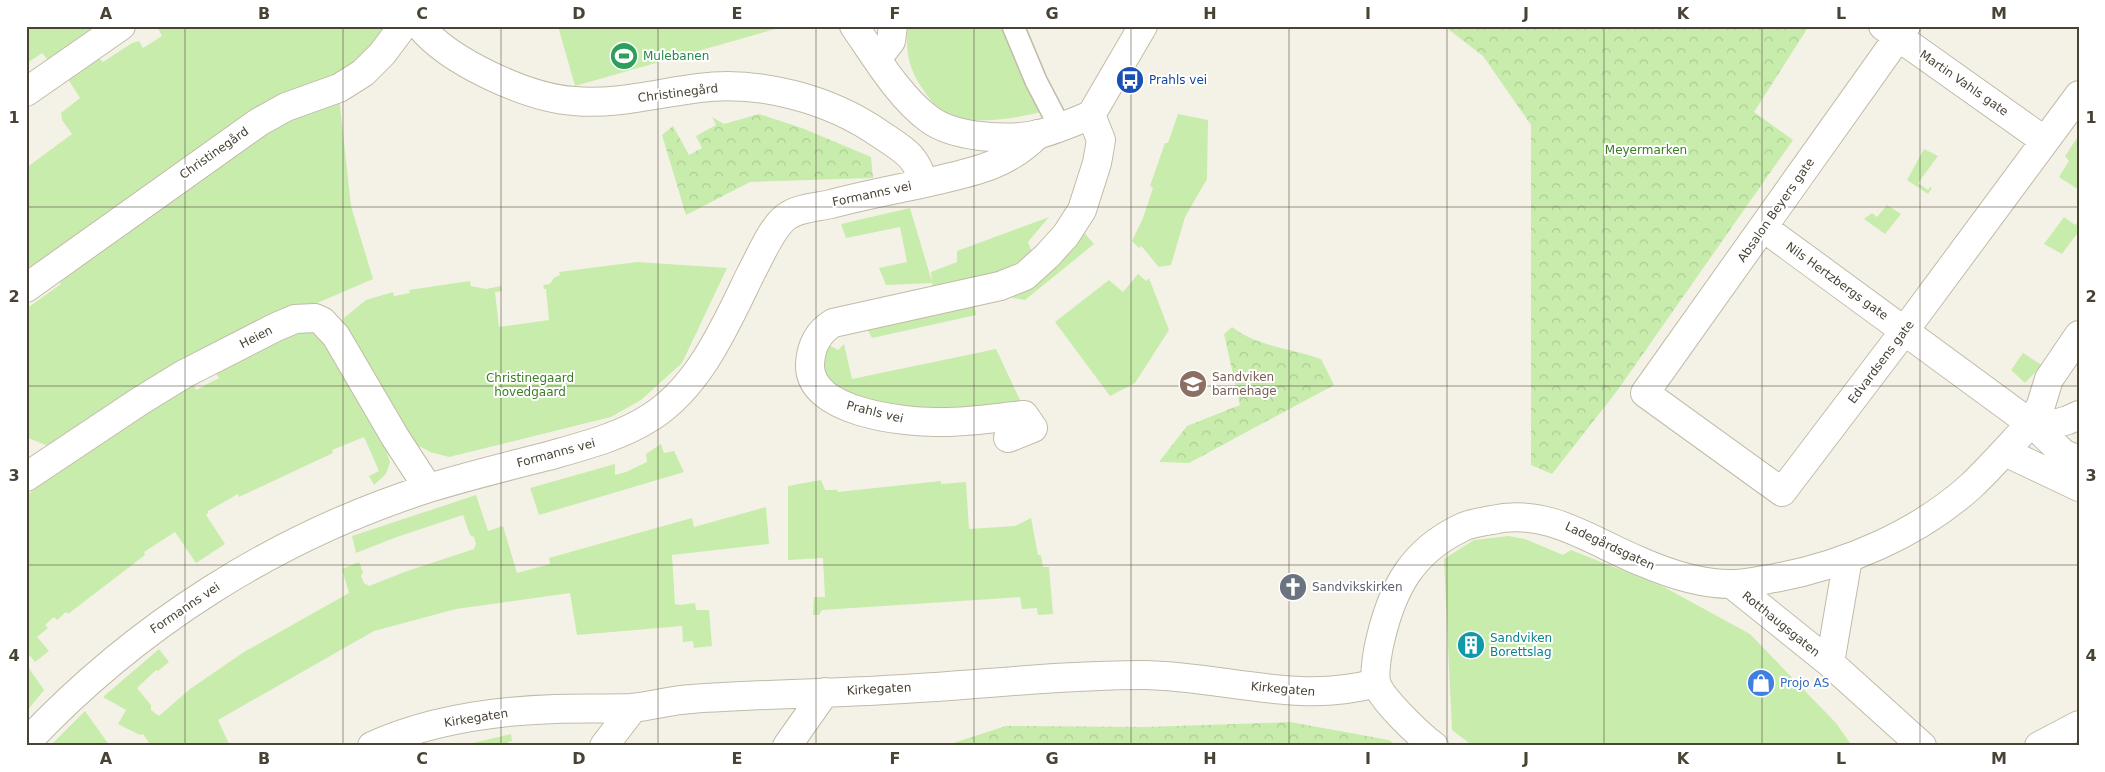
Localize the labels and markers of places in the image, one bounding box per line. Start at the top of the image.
sports icon: Mulebanen [609,41,639,71]
place label: Mulebanen [643,49,709,63]
bus stop icon: Prahls vei [1115,65,1145,95]
place label: Prahls vei [1149,73,1207,87]
school or university icon: Sandviken barnehage [1178,369,1208,399]
place label: Sandviken barnehage [1212,370,1277,398]
church icon: Sandvikskirken [1278,572,1308,602]
place label: Sandvikskirken [1312,580,1403,594]
building icon: Sandviken Borettslag [1456,630,1486,660]
place label: Sandviken Borettslag [1490,631,1552,659]
shop icon: Projo AS [1746,668,1776,698]
place label: Projo AS [1780,676,1829,690]

